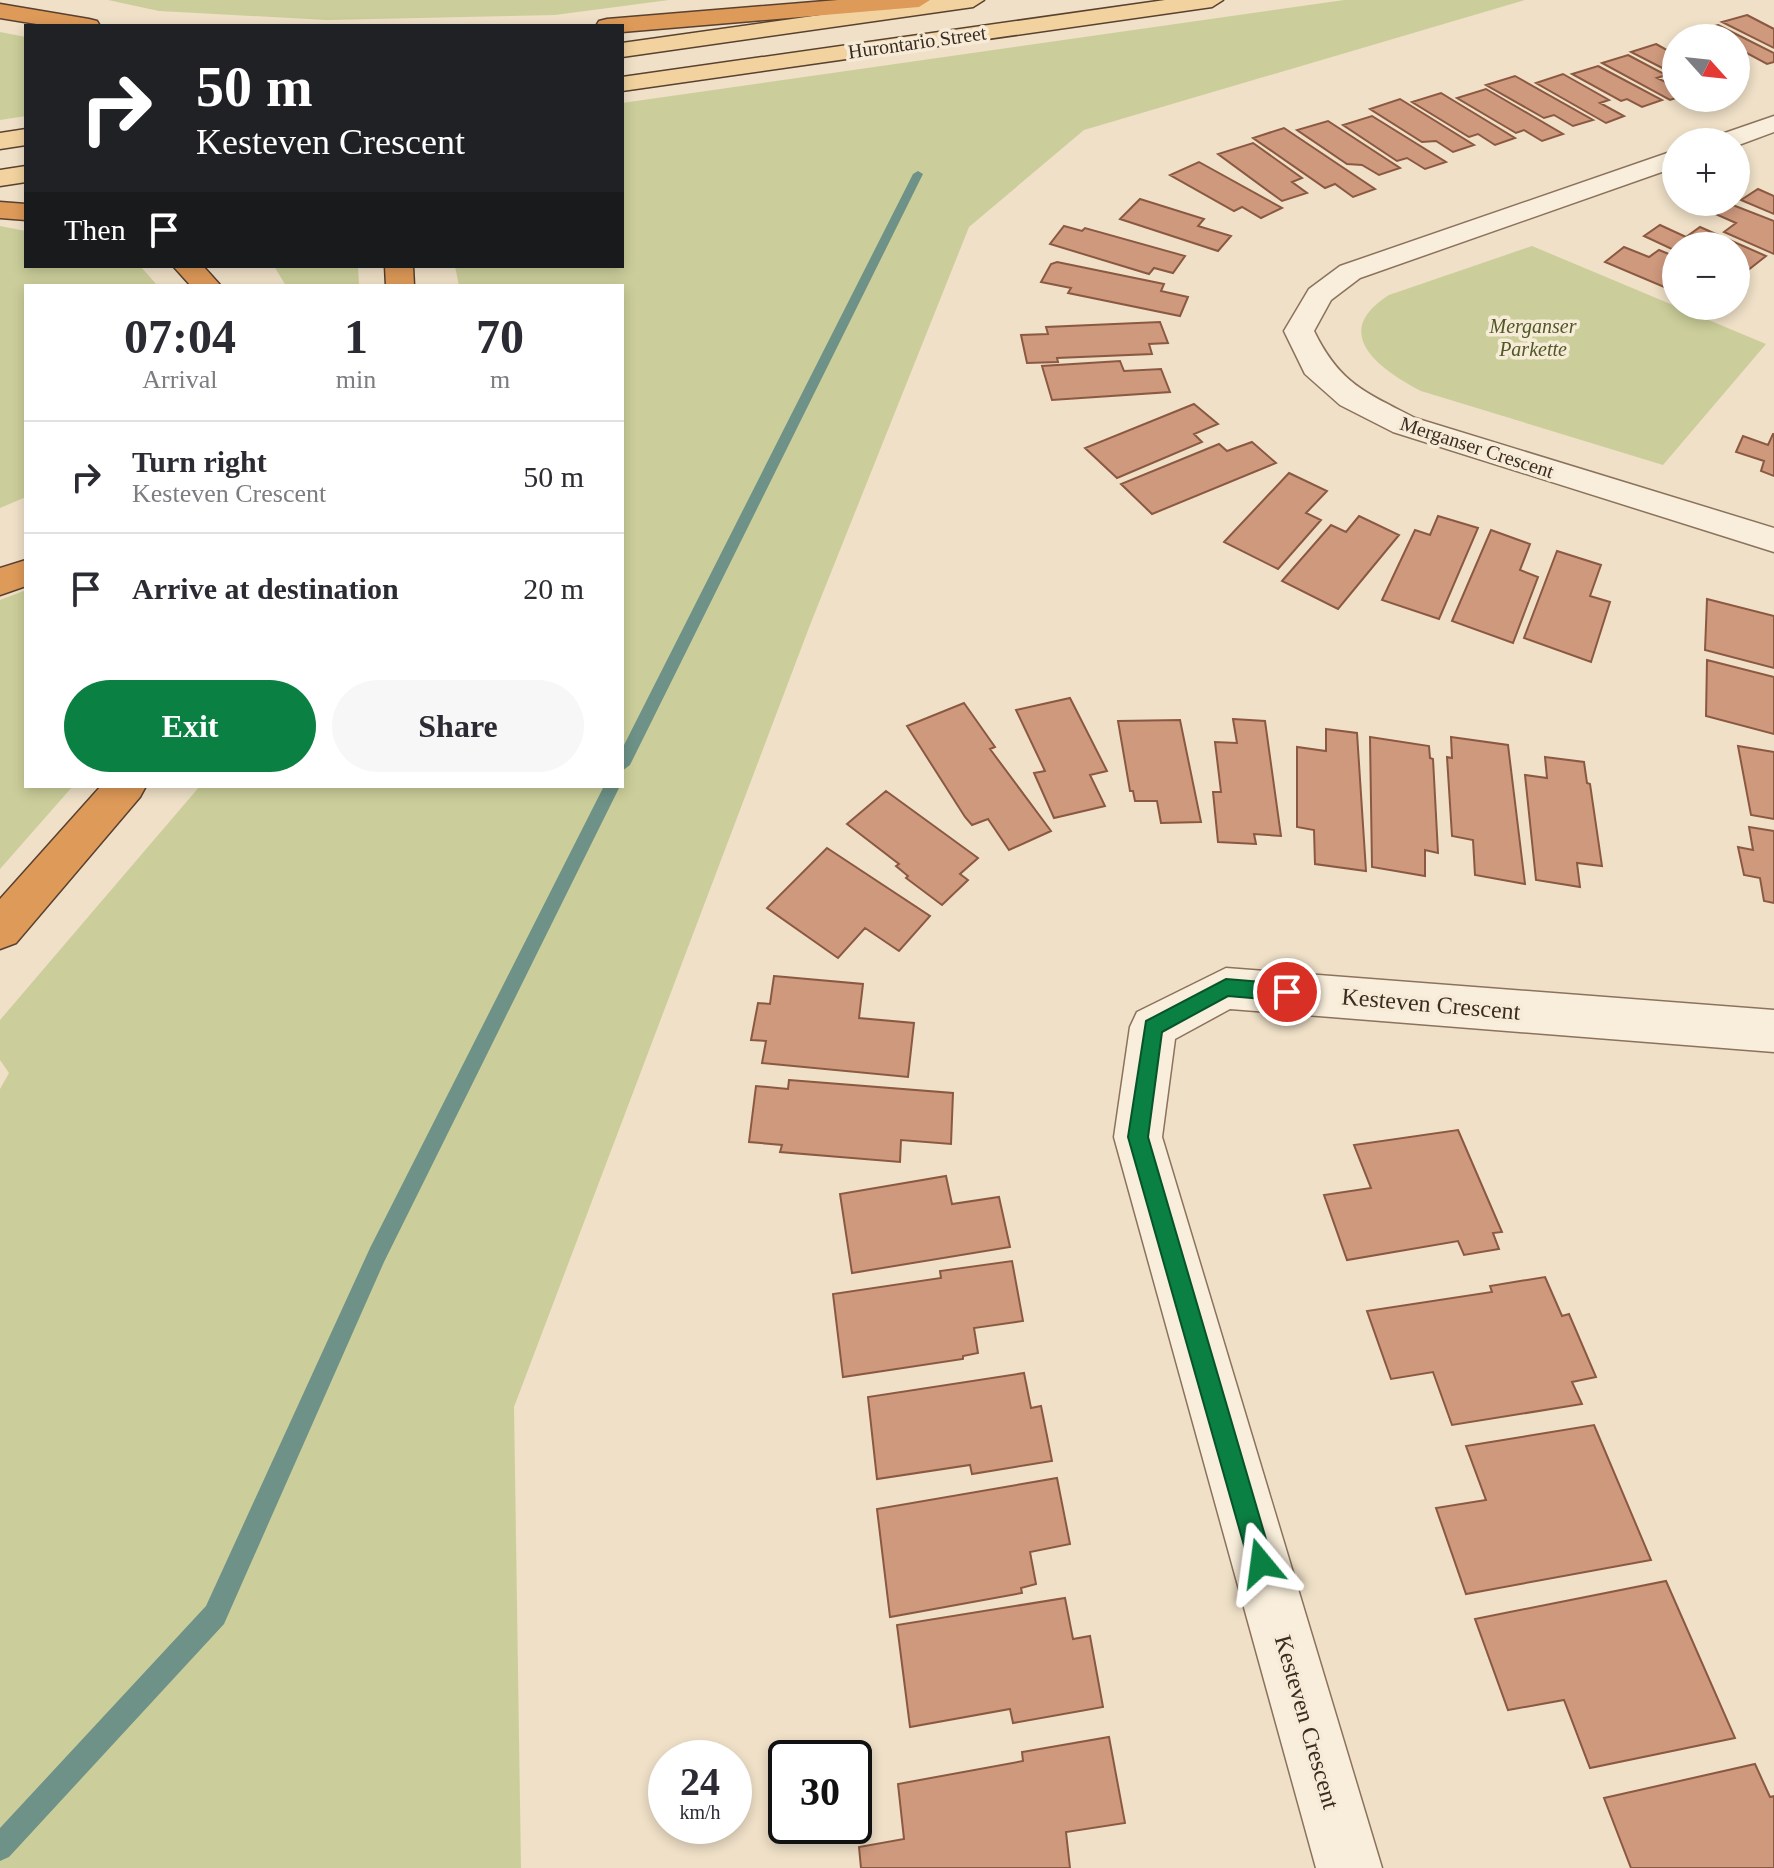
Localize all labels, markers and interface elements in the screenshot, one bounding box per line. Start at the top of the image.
street label: Hurontario Street [846,21,988,63]
north arrow [1662,24,1750,112]
map controls [1662,24,1750,320]
icon: right [64,56,168,160]
text: 50 m [196,56,313,118]
text: Kesteven Crescent [196,122,465,162]
button: + [1662,128,1750,216]
icon: arrive [142,208,186,252]
text: Then [64,213,126,246]
button: − [1662,232,1750,320]
text: 07:04 [124,310,236,363]
text: 1 [344,310,368,363]
text: 70 [476,310,524,363]
park label: Merganser Parkette [1488,315,1577,360]
text: Arrival [142,365,217,394]
text: min [336,365,376,394]
text: m [490,365,510,394]
street label: Merganser Crescent [1397,412,1557,483]
text: Turn right [132,445,267,478]
icon: right [64,455,108,499]
text: 50 m [523,460,584,493]
text: Kesteven Crescent [132,479,326,508]
icon: arrive [64,567,108,611]
text: Arrive at destination [132,572,399,605]
text: 20 m [523,572,584,605]
button: Exit [64,680,316,772]
button: Share [332,680,584,772]
pin [1253,958,1321,1026]
icon: arrive [1265,970,1309,1014]
street label: Kesteven Crescent [1341,983,1522,1025]
position arrow [1219,1521,1303,1605]
street label: Kesteven Crescent [1270,1632,1344,1812]
speed limit sign: 30 [768,1740,872,1844]
text: 24 [680,1759,720,1804]
text: km/h [679,1801,721,1823]

